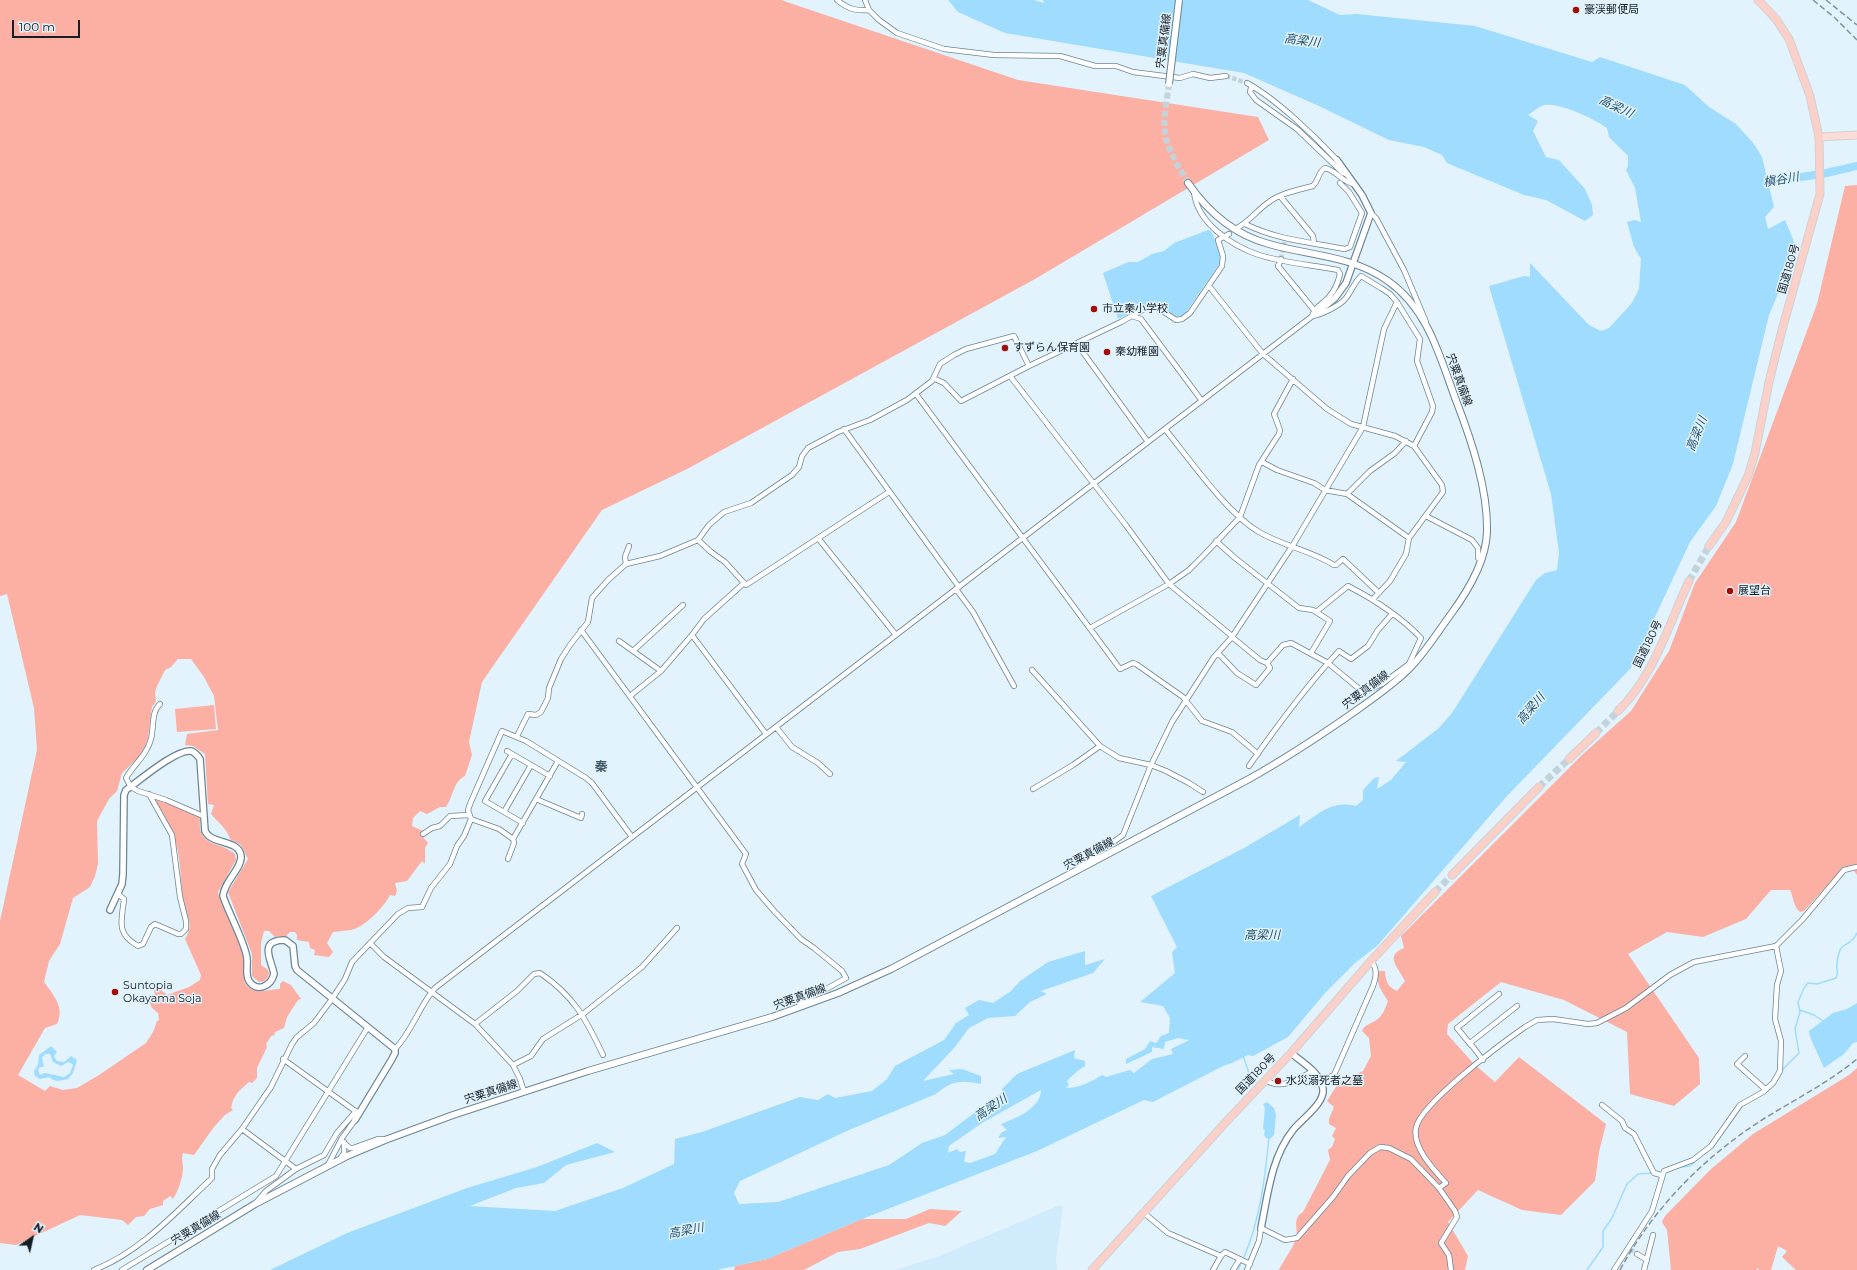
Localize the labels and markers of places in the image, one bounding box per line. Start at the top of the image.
place label: 豪渓郵便局 [1584,3,1639,17]
marker: 豪渓郵便局 [1571,5,1581,15]
place label: 市立秦小学校 [1102,302,1168,316]
marker: 市立秦小学校 [1089,304,1099,314]
place label: すずらん保育園 [1013,341,1090,355]
marker: すずらん保育園 [1000,343,1010,353]
place label: 秦幼稚園 [1115,345,1159,359]
marker: 秦幼稚園 [1102,347,1112,357]
place label: 展望台 [1738,584,1771,598]
marker: 展望台 [1725,586,1735,596]
place label: Suntopia Okayama Soja [123,979,201,1005]
marker: Suntopia Okayama Soja [110,987,120,997]
place label: 水災溺死者之墓 [1286,1074,1363,1088]
marker: 水災溺死者之墓 [1273,1076,1283,1086]

